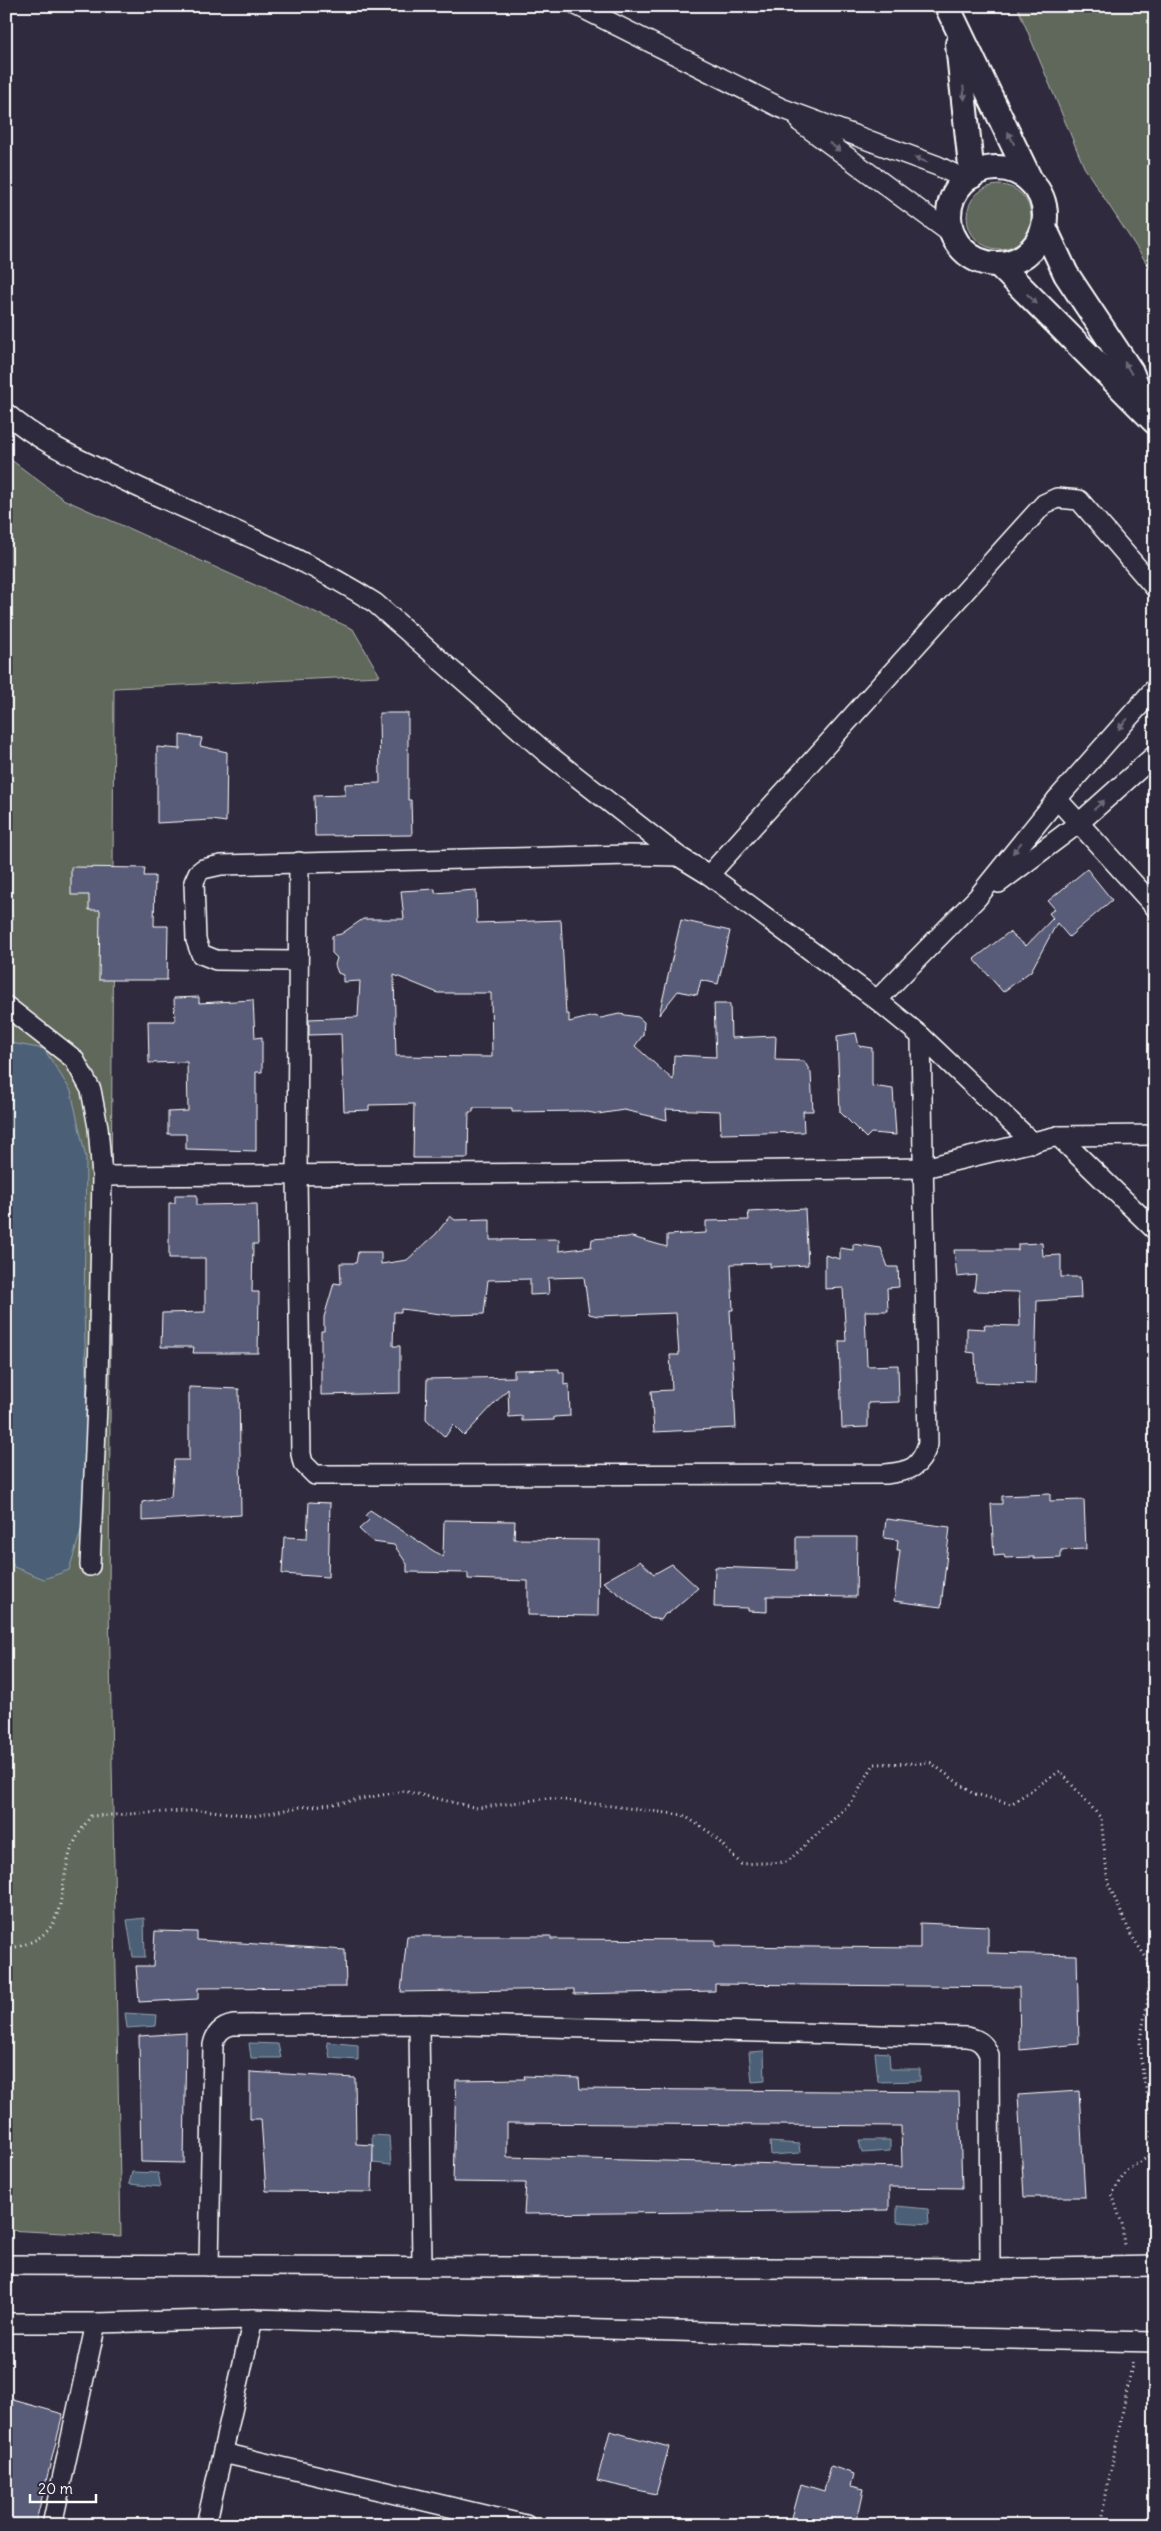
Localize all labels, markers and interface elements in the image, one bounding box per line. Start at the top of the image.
one-way arrow [960,86,968,102]
one-way arrow [1007,131,1015,145]
one-way arrow [828,141,841,152]
one-way arrow [914,156,929,163]
one-way arrow [1026,292,1038,304]
one-way arrow [1123,361,1132,374]
one-way arrow [1117,718,1128,731]
one-way arrow [1093,799,1105,811]
one-way arrow [1012,841,1023,854]
scale bar [30,2471,96,2503]
text: 20 m [38,2479,73,2498]

